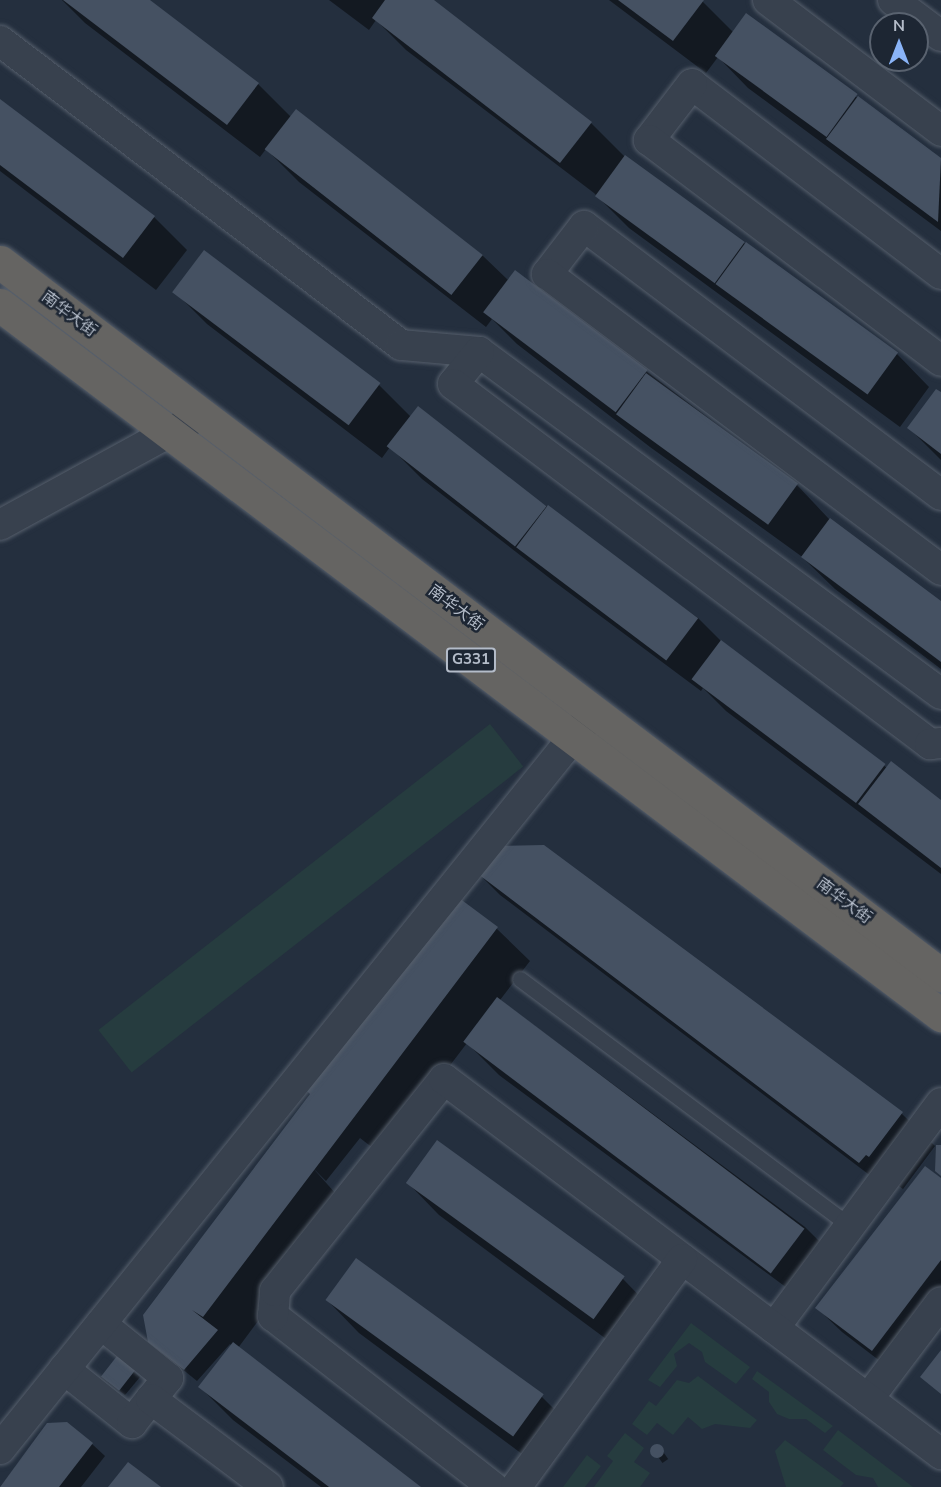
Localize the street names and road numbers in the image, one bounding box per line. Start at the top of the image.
street label: 南华大街 [38,287,100,341]
street label: 南华大街 [425,581,487,635]
road number: G331 [446,648,496,672]
street label: 南华大街 [813,874,875,928]

